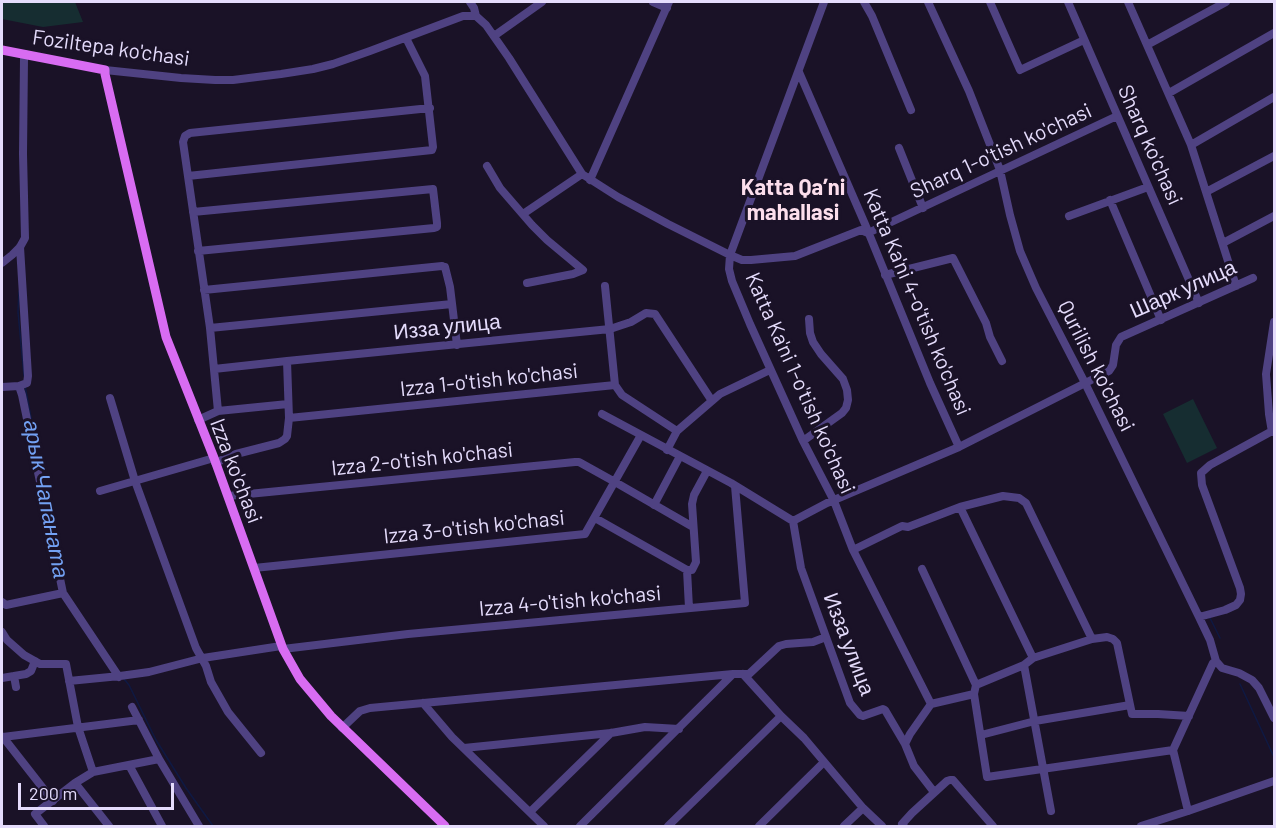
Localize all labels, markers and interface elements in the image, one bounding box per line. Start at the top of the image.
street label: Foziltepa ko'chasi [31,24,191,72]
street label: Sharq ko'chasi [1112,81,1188,209]
street label: Sharq 1-o'tish ko'chasi [906,98,1096,204]
district label: Katta Qaʼni mahallasi [741,175,845,226]
street label: Katta Ka'ni 4-o'tish ko'chasi [858,185,976,419]
street label: Шарк улица [1126,254,1240,324]
street label: Katta Ka'ni 1-o'tish ko'chasi [740,268,860,498]
street label: Qurilish ko'chasi [1052,296,1140,436]
street label: Изза улица [392,309,502,345]
street label: Izza 1-o'tish ko'chasi [399,358,579,402]
street label: Izza ko'chasi [204,415,268,527]
water label: арык Чапаната [18,417,74,581]
street label: Izza 2-o'tish ko'chasi [330,437,514,481]
street label: Izza 3-o'tish ko'chasi [382,505,566,549]
street label: Izza 4-o'tish ko'chasi [478,580,662,622]
street label: Изза улица [818,589,880,699]
scale bar [21,771,177,809]
text: 200 m [29,782,77,804]

